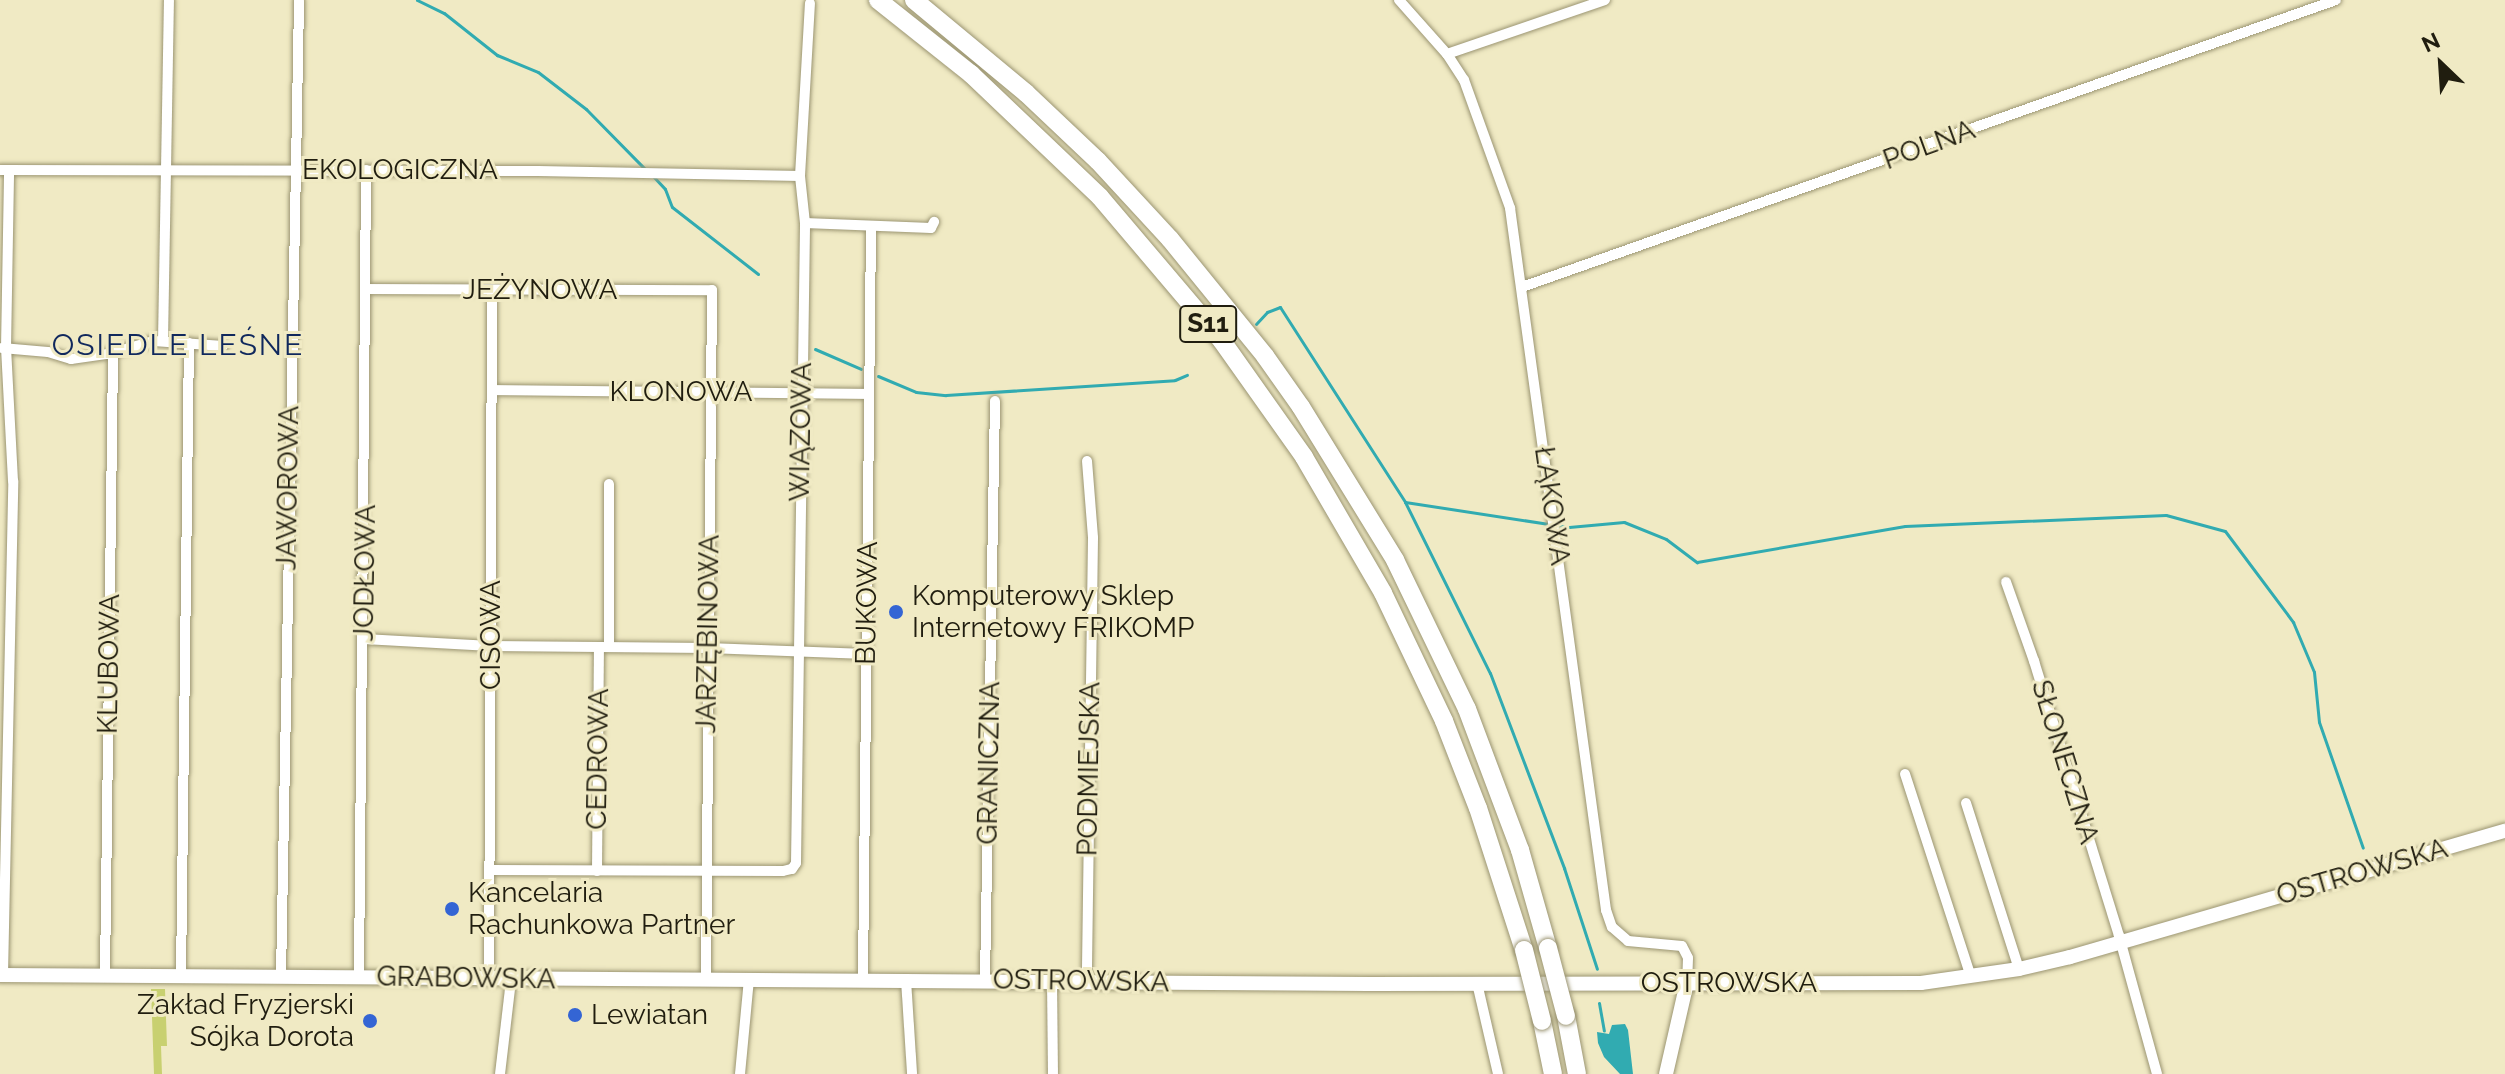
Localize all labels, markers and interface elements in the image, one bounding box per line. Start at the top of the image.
north arrow [2401,24,2481,104]
text: N [2418,27,2444,58]
street label: POLNA [1878,113,1980,177]
street label: EKOLOGICZNA [302,153,498,187]
street label: JEŻYNOWA [463,273,617,307]
road number: S11 [1178,302,1238,346]
district label: OSIEDLE LEŚNE [52,327,304,363]
street label: WIĄZOWA [783,362,819,502]
street label: KLONOWA [610,375,752,409]
street label: JAWOROWA [270,405,306,571]
street label: ŁĄKOWA [1527,444,1577,568]
street label: JODŁOWA [347,504,383,642]
street label: JARZĘBINOWA [689,534,727,734]
street label: BUKOWA [849,541,885,665]
place label: Komputerowy Sklep Internetowy FRIKOMP [912,579,1195,645]
street label: CISOWA [474,580,508,690]
street label: KLUBOWA [91,594,127,734]
marker: Komputerowy Sklep Internetowy FRIKOMP [887,603,905,621]
street label: SŁONECZNA [2024,676,2106,848]
street label: GRANICZNA [971,681,1007,845]
street label: PODMIEJSKA [1071,682,1107,856]
street label: CEDROWA [580,688,616,830]
street label: OSTROWSKA [2273,832,2451,912]
place label: Kancelaria Rachunkowa Partner [468,876,735,942]
marker: Kancelaria Rachunkowa Partner [443,900,461,918]
street label: GRABOWSKA [376,960,556,996]
street label: OSTROWSKA [993,963,1169,999]
street label: OSTROWSKA [1641,966,1817,1000]
place label: Zakład Fryzjerski Sójka Dorota [137,988,354,1054]
place label: Lewiatan [591,998,708,1032]
marker: Lewiatan [566,1006,584,1024]
marker: Zakład Fryzjerski Sójka Dorota [361,1012,379,1030]

